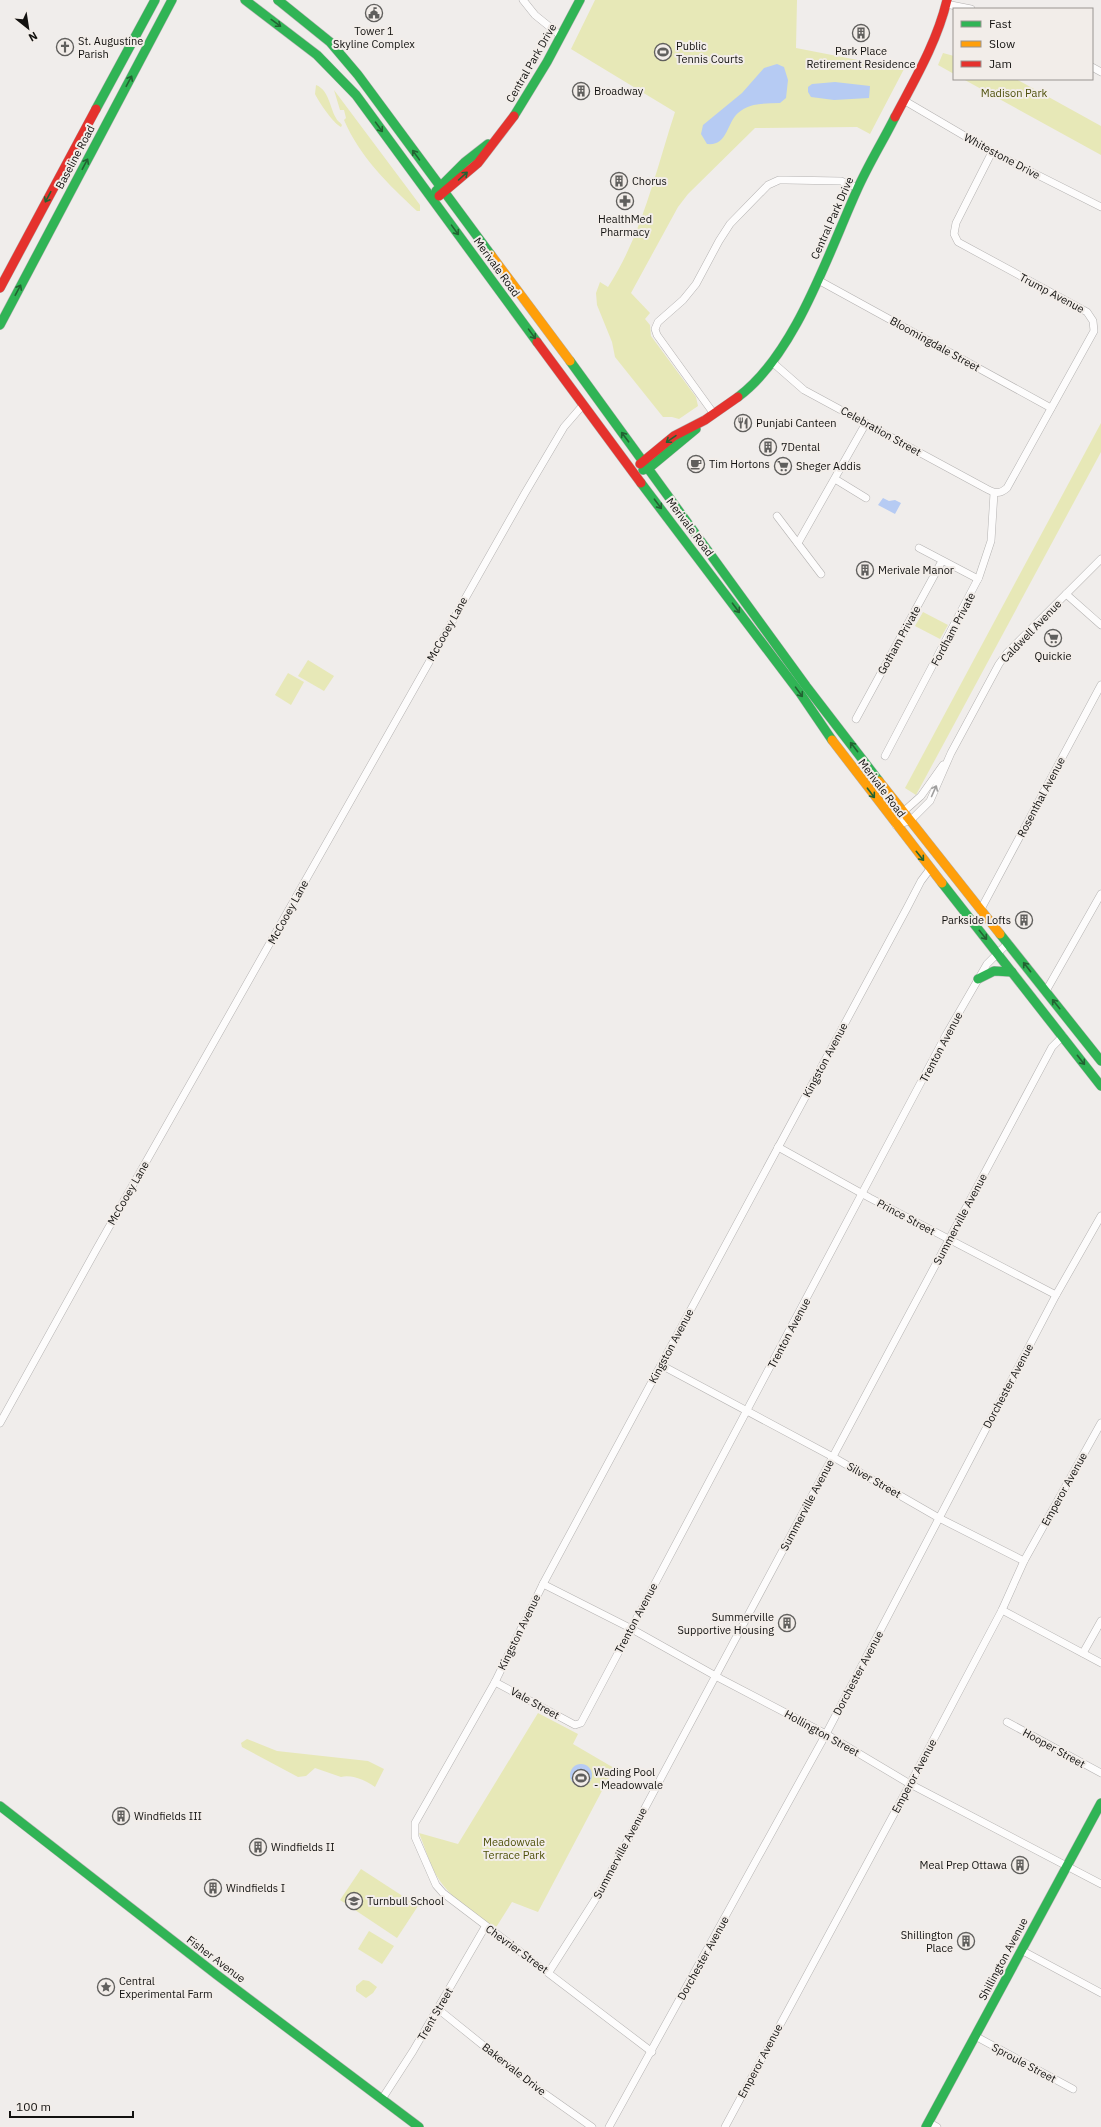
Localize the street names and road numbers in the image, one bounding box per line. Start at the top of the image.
street label: Central Park Drive [503,21,559,105]
street label: Baseline Road [52,123,98,191]
street label: Whitestone Drive [961,130,1043,182]
street label: Central Park Drive [808,175,856,261]
street label: Merivale Road [471,235,523,299]
street label: Trump Avenue [1017,270,1087,316]
street label: Bloomingdale Street [887,313,983,375]
street label: Celebration Street [838,403,924,459]
street label: Merivale Road [663,495,717,559]
street label: Fordham Private [928,590,978,668]
street label: McCooey Lane [424,594,470,664]
street label: Caldwell Avenue [998,597,1064,665]
street label: Gotham Private [874,603,924,677]
street label: Rosenthal Avenue [1014,754,1068,840]
street label: Merivale Road [855,756,909,820]
street label: McCooey Lane [265,877,311,947]
street label: Trenton Avenue [917,1009,965,1085]
street label: Kingston Avenue [799,1020,851,1100]
street label: McCooey Lane [104,1159,152,1227]
street label: Summerville Avenue [930,1171,990,1267]
street label: Prince Street [875,1196,938,1238]
street label: Trenton Avenue [765,1295,813,1371]
street label: Kingston Avenue [645,1306,697,1386]
street label: Dorchester Avenue [980,1341,1036,1431]
street label: Emperor Avenue [1038,1450,1090,1528]
street label: Summerville Avenue [777,1457,837,1553]
street label: Silver Street [844,1459,904,1501]
street label: Trenton Avenue [612,1580,660,1656]
street label: Kingston Avenue [495,1592,543,1672]
street label: Dorchester Avenue [830,1628,886,1718]
street label: Vale Street [508,1684,562,1722]
street label: Hollington Street [782,1707,862,1759]
street label: Hooper Street [1020,1725,1088,1771]
street label: Emperor Avenue [889,1737,939,1815]
street label: Summerville Avenue [590,1805,650,1901]
street label: Dorchester Avenue [674,1914,732,2002]
street label: Shillington Avenue [975,1915,1031,2003]
street label: Chevrier Street [483,1922,551,1977]
street label: Fisher Avenue [184,1932,248,1986]
street label: Trent Street [414,1985,456,2043]
street label: Emperor Avenue [735,2022,785,2100]
street label: Bakervale Drive [479,2040,549,2098]
street label: Sproule Street [989,2040,1059,2086]

